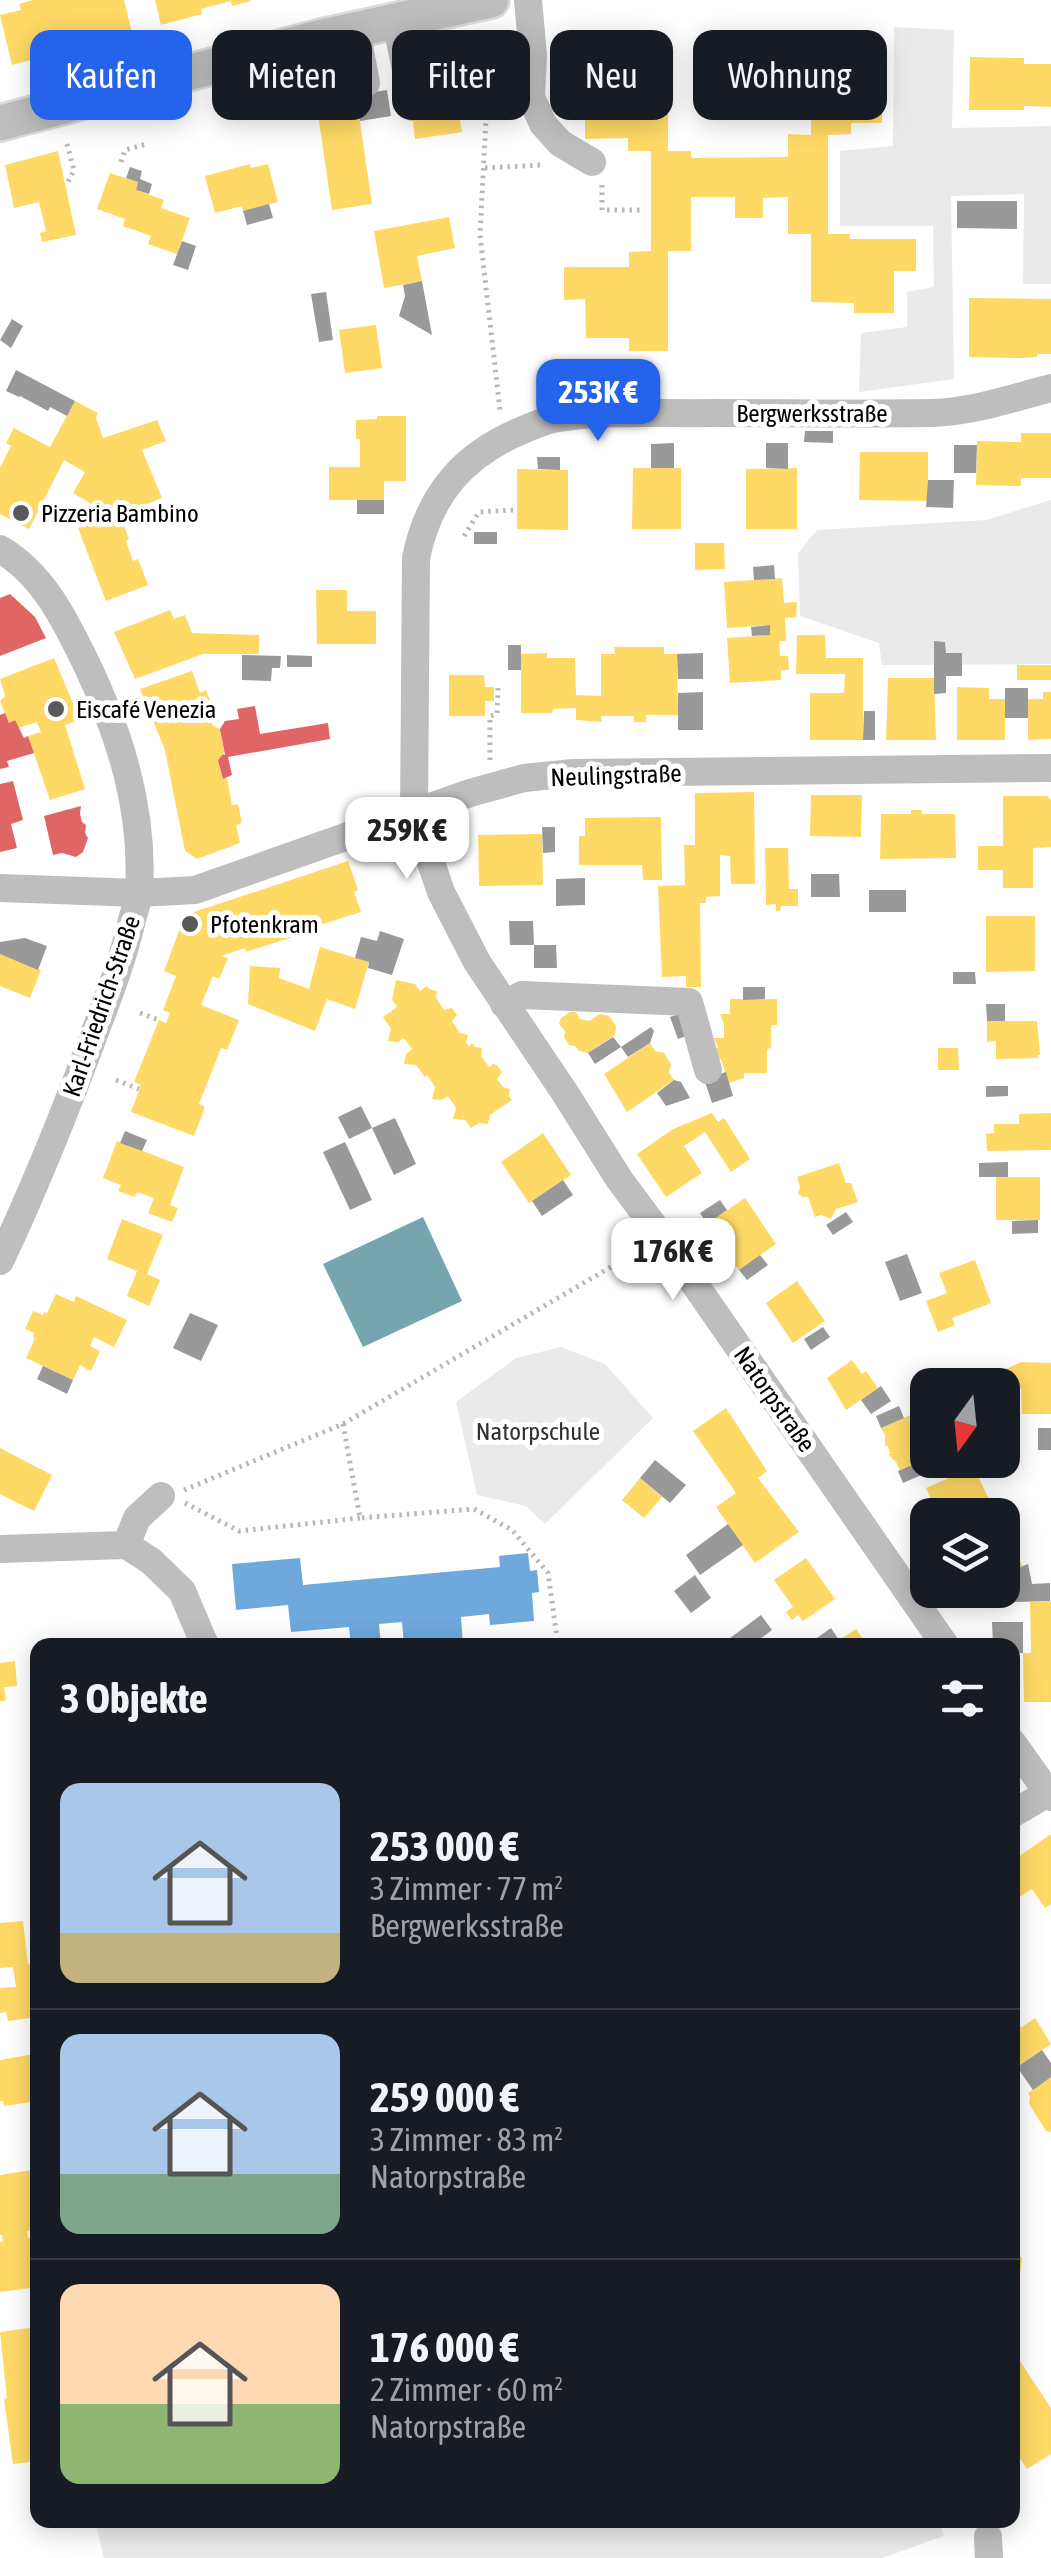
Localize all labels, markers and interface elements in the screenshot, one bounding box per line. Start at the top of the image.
chip: Kaufen [30,30,192,120]
chip: Mieten [212,30,372,120]
chip: Filter [392,30,530,120]
chip: Neu [550,30,673,120]
chip: Wohnung [693,30,887,120]
pin: 253K € [517,359,679,444]
text: 253K € [558,373,638,410]
street label: Bergwerksstraße [736,399,888,427]
place label: Pizzeria Bambino [41,499,199,527]
marker: Pizzeria Bambino [10,502,32,524]
place label: Eiscafé Venezia [76,695,216,723]
marker: Eiscafé Venezia [45,698,67,720]
street label: Neulingstraße [550,759,682,791]
pin: 259K € [326,797,488,882]
text: 259K € [367,811,447,848]
place label: Pfotenkram [210,910,319,938]
street label: Karl-Friedrich-Straße [57,912,145,1100]
marker: Pfotenkram [179,913,201,935]
pin: 176K € [592,1218,754,1303]
text: 176K € [633,1232,713,1269]
street label: Natorpstraße [729,1341,821,1457]
north arrow [910,1368,1020,1478]
map controls [910,1368,1020,1608]
park label: Natorpschule [476,1417,600,1445]
button: layers [910,1498,1020,1608]
icon: filters [935,1671,990,1726]
text: 3 Objekte [60,1674,208,1722]
text: 253 000 € [370,1822,519,1870]
icon: home [140,1823,260,1943]
text: 3 Zimmer · 77 m² [370,1870,563,1907]
text: Bergwerksstraße [370,1907,564,1944]
text: 259 000 € [370,2073,519,2121]
icon: home [140,2074,260,2194]
text: 3 Zimmer · 83 m² [370,2121,563,2158]
text: Natorpstraße [370,2158,526,2195]
text: 176 000 € [370,2323,519,2371]
icon: home [140,2324,260,2444]
text: 2 Zimmer · 60 m² [370,2371,563,2408]
text: Natorpstraße [370,2408,526,2445]

